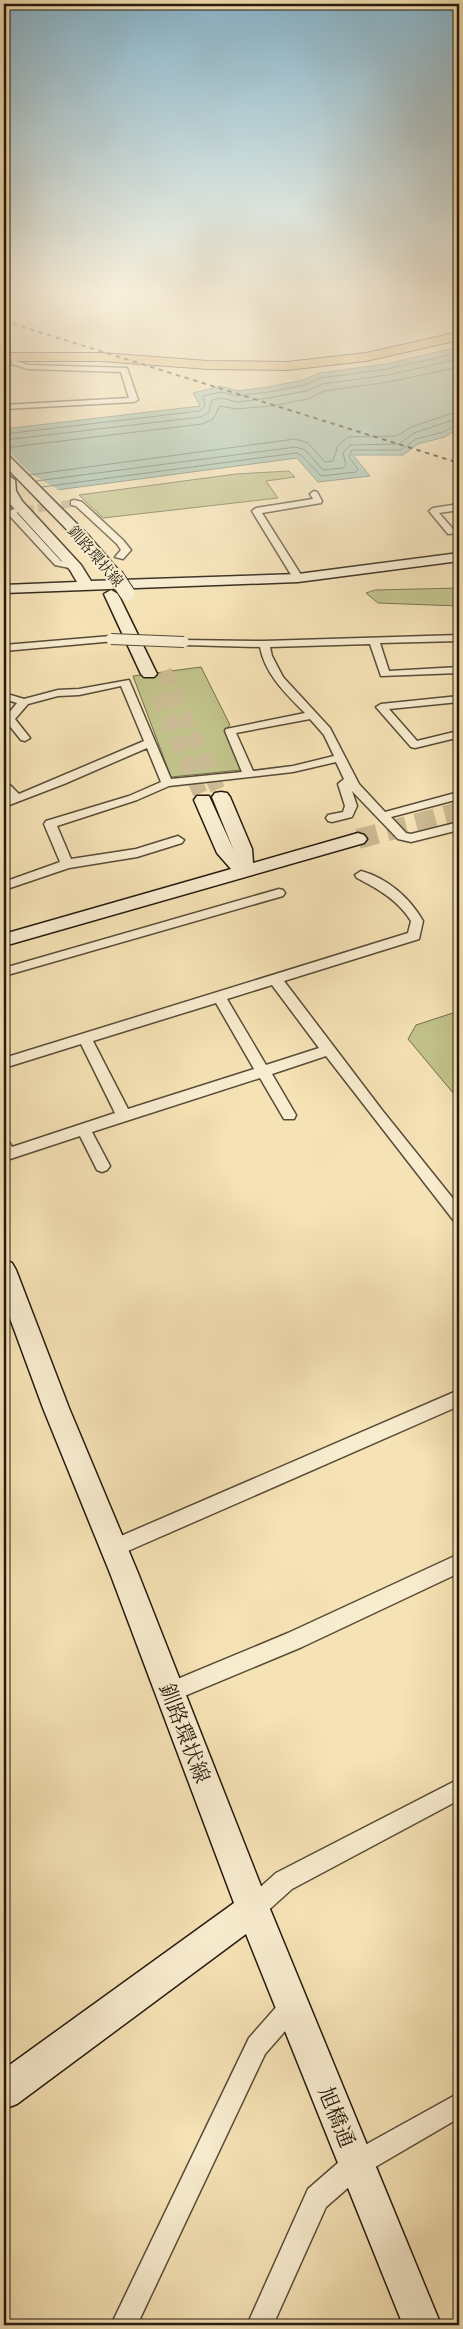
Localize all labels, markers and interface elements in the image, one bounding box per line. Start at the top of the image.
street label: 釧路環状線 [64,521,128,591]
street label: 釧路環状線 [154,1679,216,1787]
street label: 旭橋通 [313,2083,361,2151]

